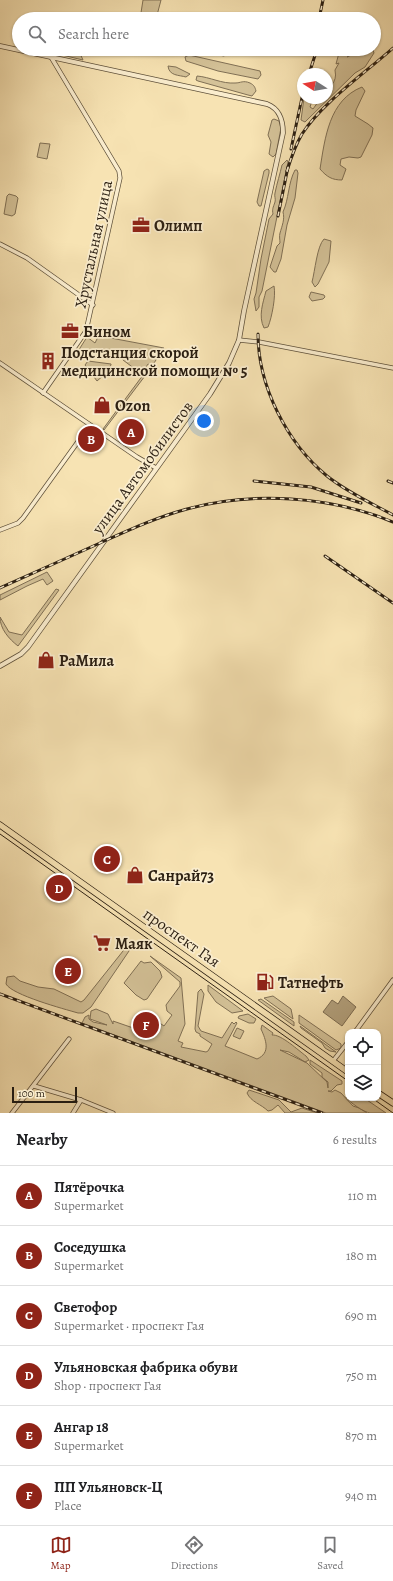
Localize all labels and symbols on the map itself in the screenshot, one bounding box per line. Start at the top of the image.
north arrow [297,68,333,104]
street label: Хрустальная улица [70,178,118,310]
office icon: Олимп [131,215,151,235]
place label: Олимп [154,215,203,237]
office icon: Бином [60,321,80,341]
place label: Бином [83,321,131,343]
place label: Подстанция скорой медицинской помощи № 5 [61,342,248,382]
building icon: Подстанция скорой медицинской помощи № 5 [38,351,58,371]
shop icon: Ozon [92,395,112,415]
place label: Ozon [115,395,150,417]
street label: улица Автомобилистов [86,397,199,539]
your location [194,411,214,431]
pin: A [118,417,144,447]
pin: B [78,424,104,454]
shop icon: РаМила [36,650,56,670]
place label: РаМила [59,650,115,672]
pin: C [94,844,120,874]
shop icon: Санрай73 [125,865,145,885]
place label: Санрай73 [148,865,214,887]
pin: D [46,873,72,903]
street label: проспект Гая [138,903,225,973]
supermarket icon: Маяк [92,933,112,953]
place label: Маяк [115,933,153,955]
pin: E [55,956,81,986]
fuel station icon: Татнефть [255,972,275,992]
place label: Татнефть [278,972,344,994]
pin: F [133,1010,159,1040]
scale bar [12,1085,77,1104]

